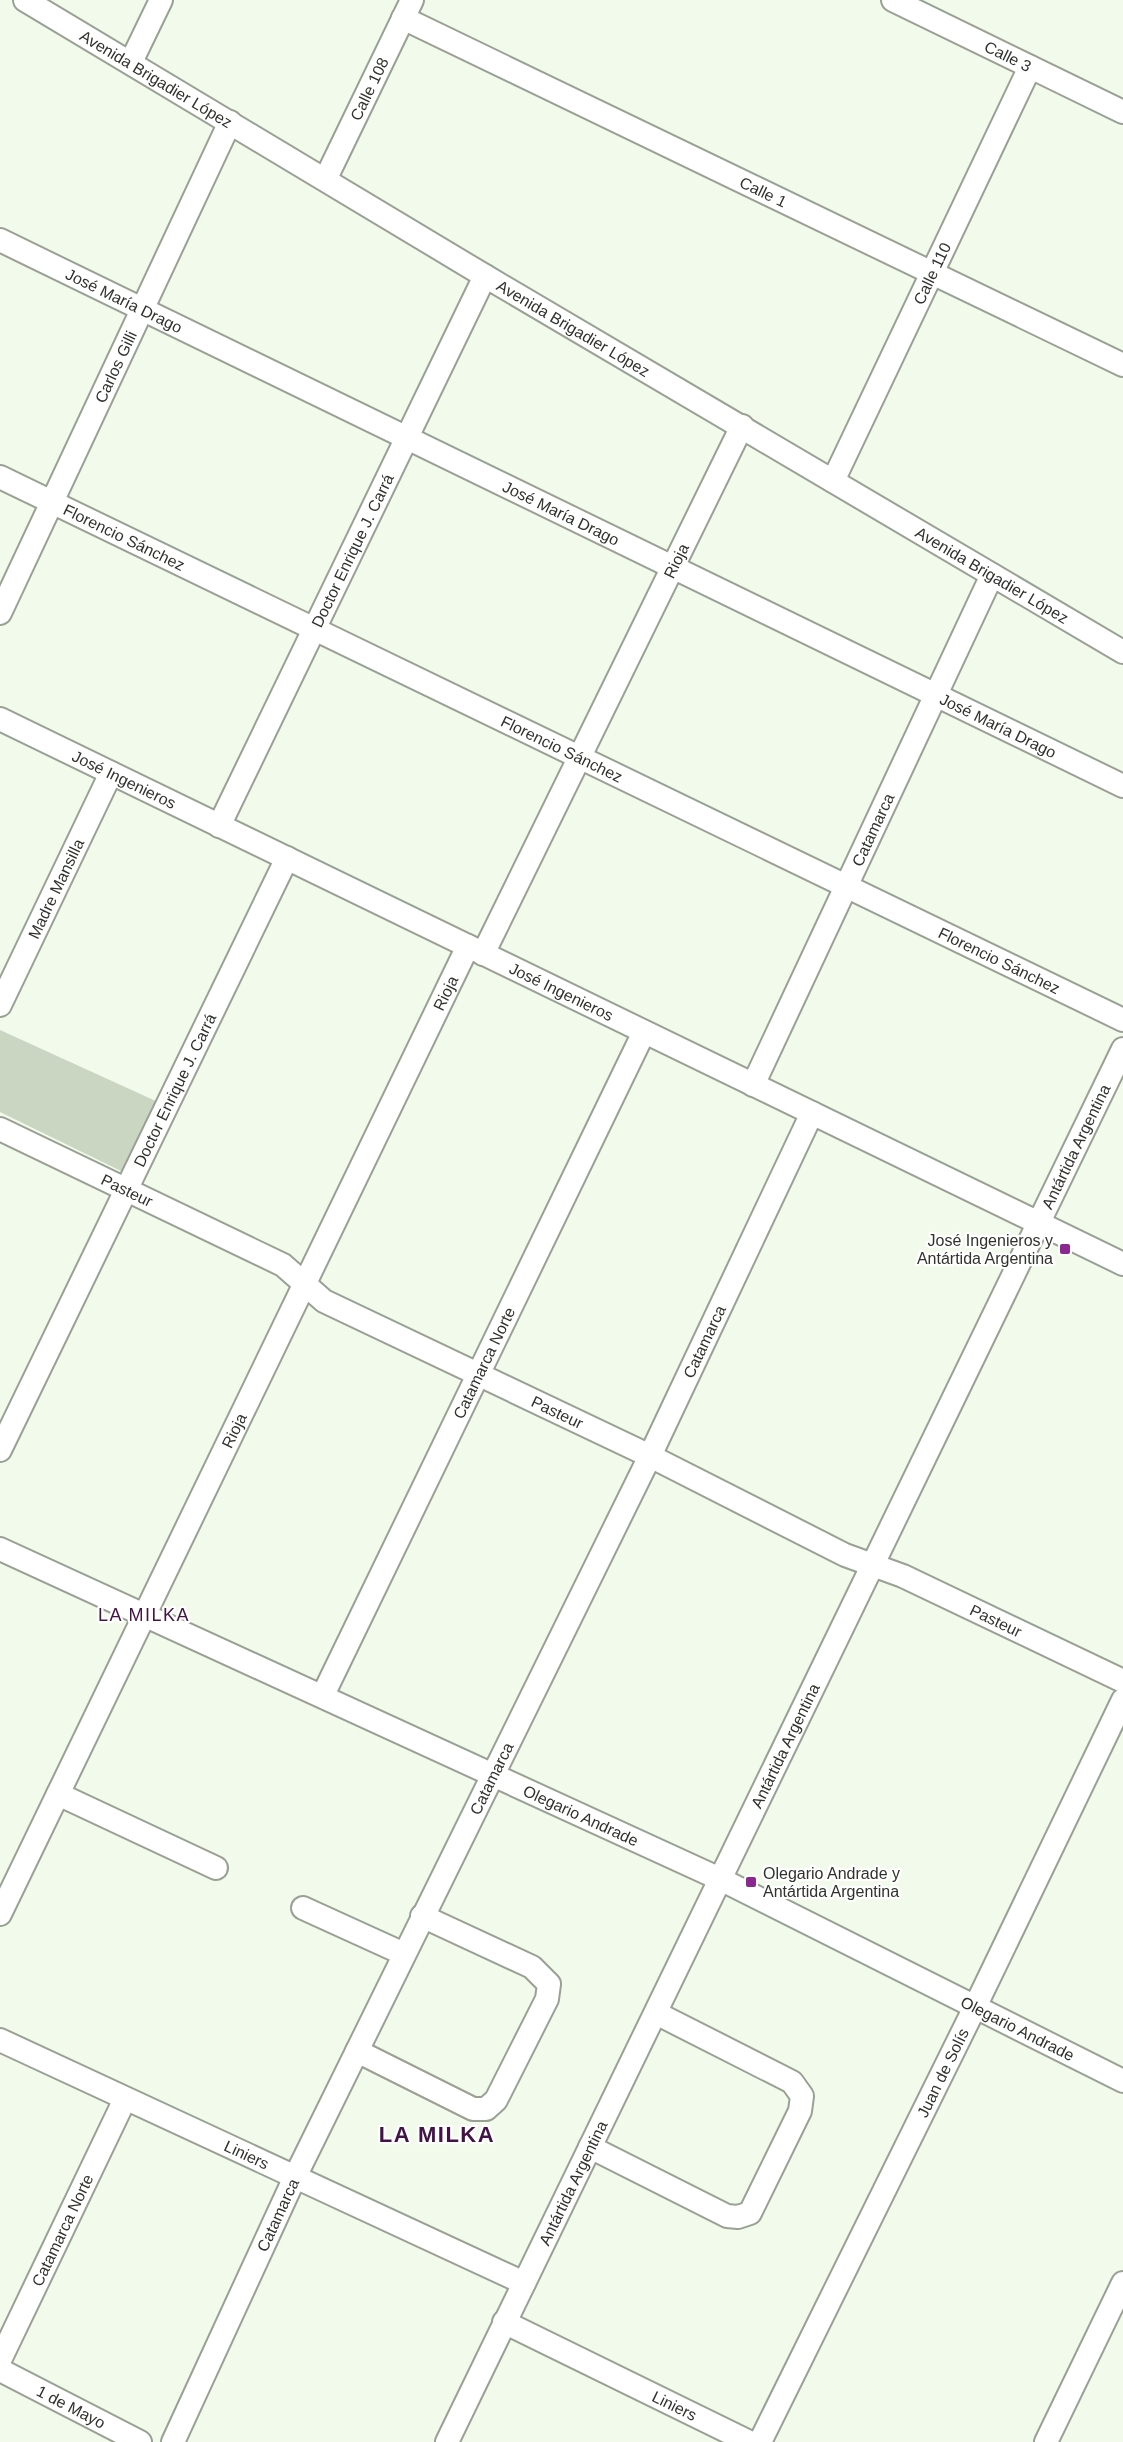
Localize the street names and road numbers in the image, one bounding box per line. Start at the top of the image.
street label: Avenida Brigadier López [77,27,235,131]
street label: Calle 3 [982,37,1034,75]
street label: Calle 108 [347,55,391,123]
street label: Calle 1 [737,173,790,210]
street label: Calle 110 [910,240,954,307]
street label: José María Drago [63,265,185,336]
street label: Avenida Brigadier López [494,277,653,380]
street label: Carlos Gilli [91,328,140,405]
street label: Doctor Enrique J. Carrá [308,471,397,630]
street label: José María Drago [500,477,622,548]
street label: Florencio Sánchez [61,501,188,574]
street label: Avenida Brigadier López [913,523,1071,626]
street label: Rioja [660,541,692,581]
street label: José María Drago [937,690,1059,761]
street label: Florencio Sánchez [498,712,625,785]
street label: José Ingenieros [70,747,179,812]
street label: Catamarca [848,791,897,869]
street label: Madre Mansilla [25,836,87,941]
street label: Florencio Sánchez [936,924,1063,997]
street label: José Ingenieros [507,959,616,1024]
street label: Rioja [430,973,461,1013]
street label: Doctor Enrique J. Carrá [130,1011,219,1169]
street label: Antártida Argentina [1038,1081,1113,1211]
street label: Pasteur [99,1170,156,1210]
street label: Catamarca [680,1302,729,1381]
street label: Catamarca Norte [450,1304,518,1421]
street label: Pasteur [529,1392,587,1432]
street label: Rioja [218,1410,249,1451]
street label: Pasteur [967,1601,1025,1640]
street label: Antártida Argentina [748,1681,822,1811]
street label: Catamarca [466,1739,516,1817]
street label: Olegario Andrade [521,1782,641,1849]
street label: Olegario Andrade [958,1993,1077,2064]
street label: Juan de Solís [913,2025,972,2120]
street label: Antártida Argentina [535,2118,610,2248]
street label: Liniers [222,2137,272,2172]
street label: Catamarca Norte [28,2171,96,2289]
street label: Catamarca [253,2176,302,2254]
street label: 1 de Mayo [34,2382,108,2431]
street label: Liniers [650,2388,700,2424]

